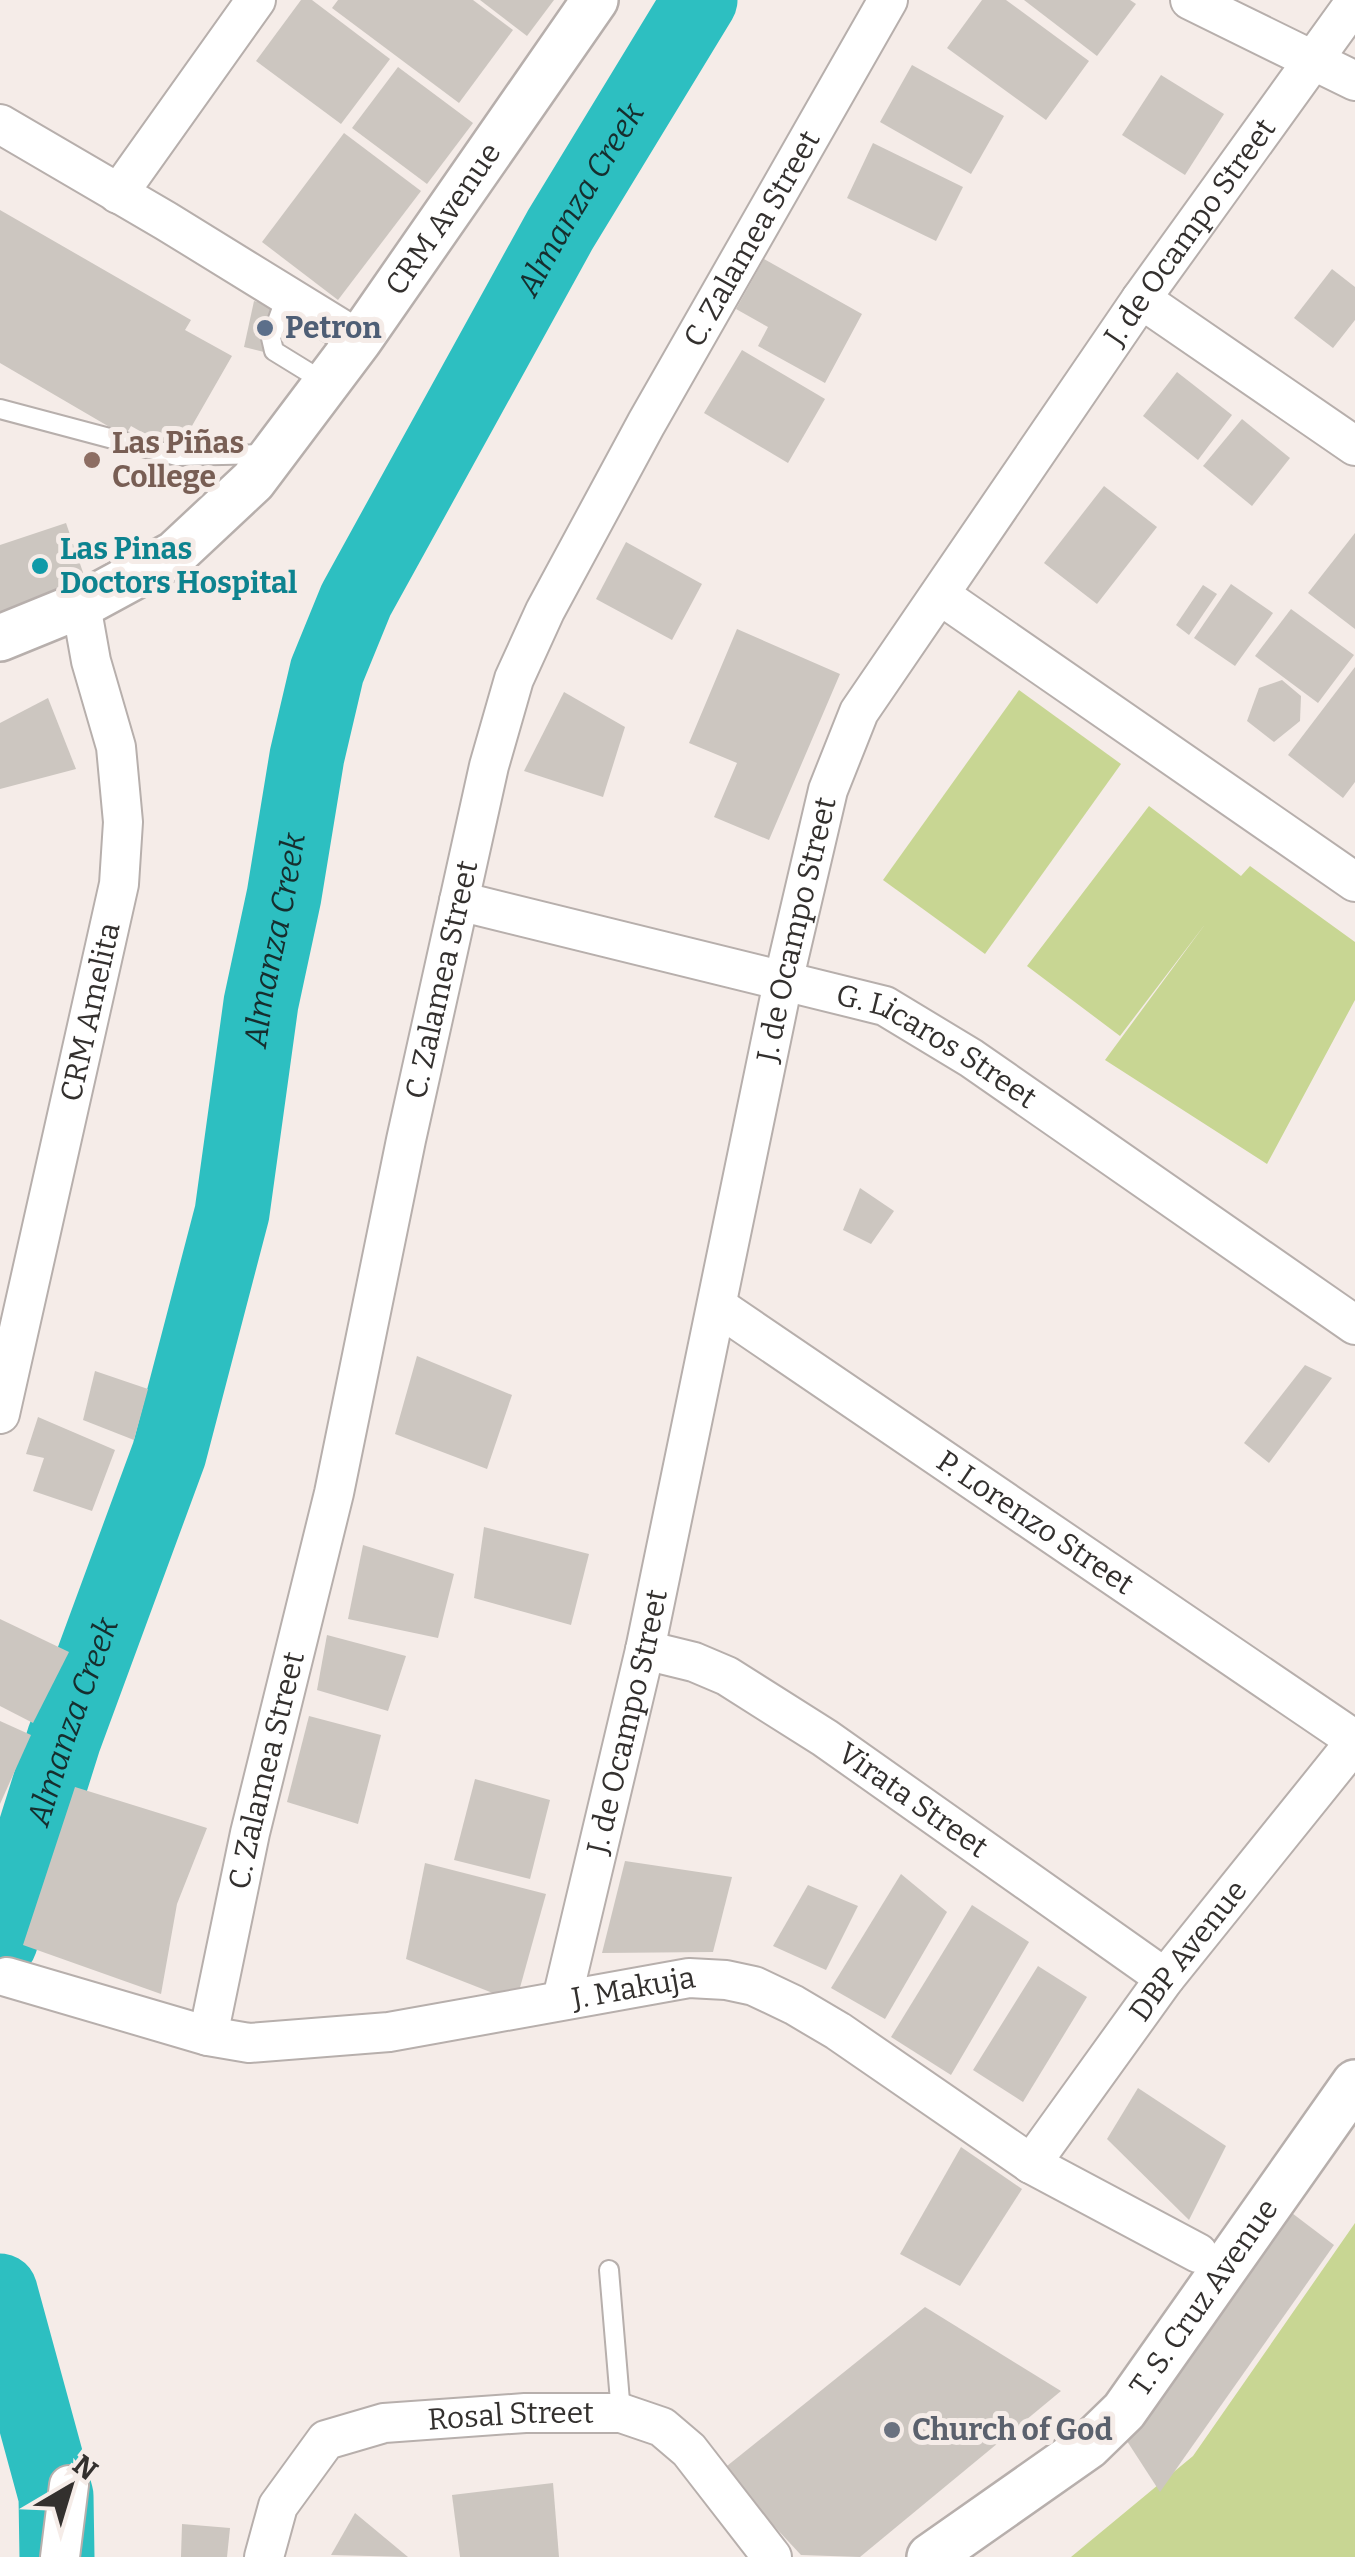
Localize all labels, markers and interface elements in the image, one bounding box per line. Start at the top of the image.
water label: Almanza Creek [508,96,652,304]
street label: J. de Ocampo Street [1096,111,1283,353]
street label: C. Zalamea Street [676,124,828,353]
street label: CRM Avenue [378,136,508,302]
place label: Petron [285,310,382,346]
marker: Petron [254,317,276,339]
place label: Las Piñas College [112,425,244,495]
marker: Las Piñas College [81,449,103,471]
place label: Las Pinas Doctors Hospital [60,531,297,601]
marker: Las Pinas Doctors Hospital [29,555,51,577]
street label: J. de Ocampo Street [749,793,844,1066]
water label: Almanza Creek [236,829,313,1052]
street label: C. Zalamea Street [398,857,485,1102]
street label: CRM Amelita [53,919,128,1105]
street label: G. Licaros Street [833,977,1043,1116]
street label: P. Lorenzo Street [930,1443,1141,1602]
street label: J. de Ocampo Street [579,1586,675,1858]
water label: Almanza Creek [18,1612,126,1832]
street label: C. Zalamea Street [221,1648,312,1892]
street label: Virata Street [831,1735,995,1865]
street label: DBP Avenue [1122,1873,1255,2028]
street label: J. Makuja [568,1959,698,2017]
street label: T. S. Cruz Avenue [1122,2192,1286,2403]
street label: Rosal Street [426,2395,594,2438]
place label: Church of God [912,2412,1113,2448]
marker: Church of God [881,2419,903,2441]
north arrow [20,2437,120,2537]
text: N [66,2448,104,2487]

